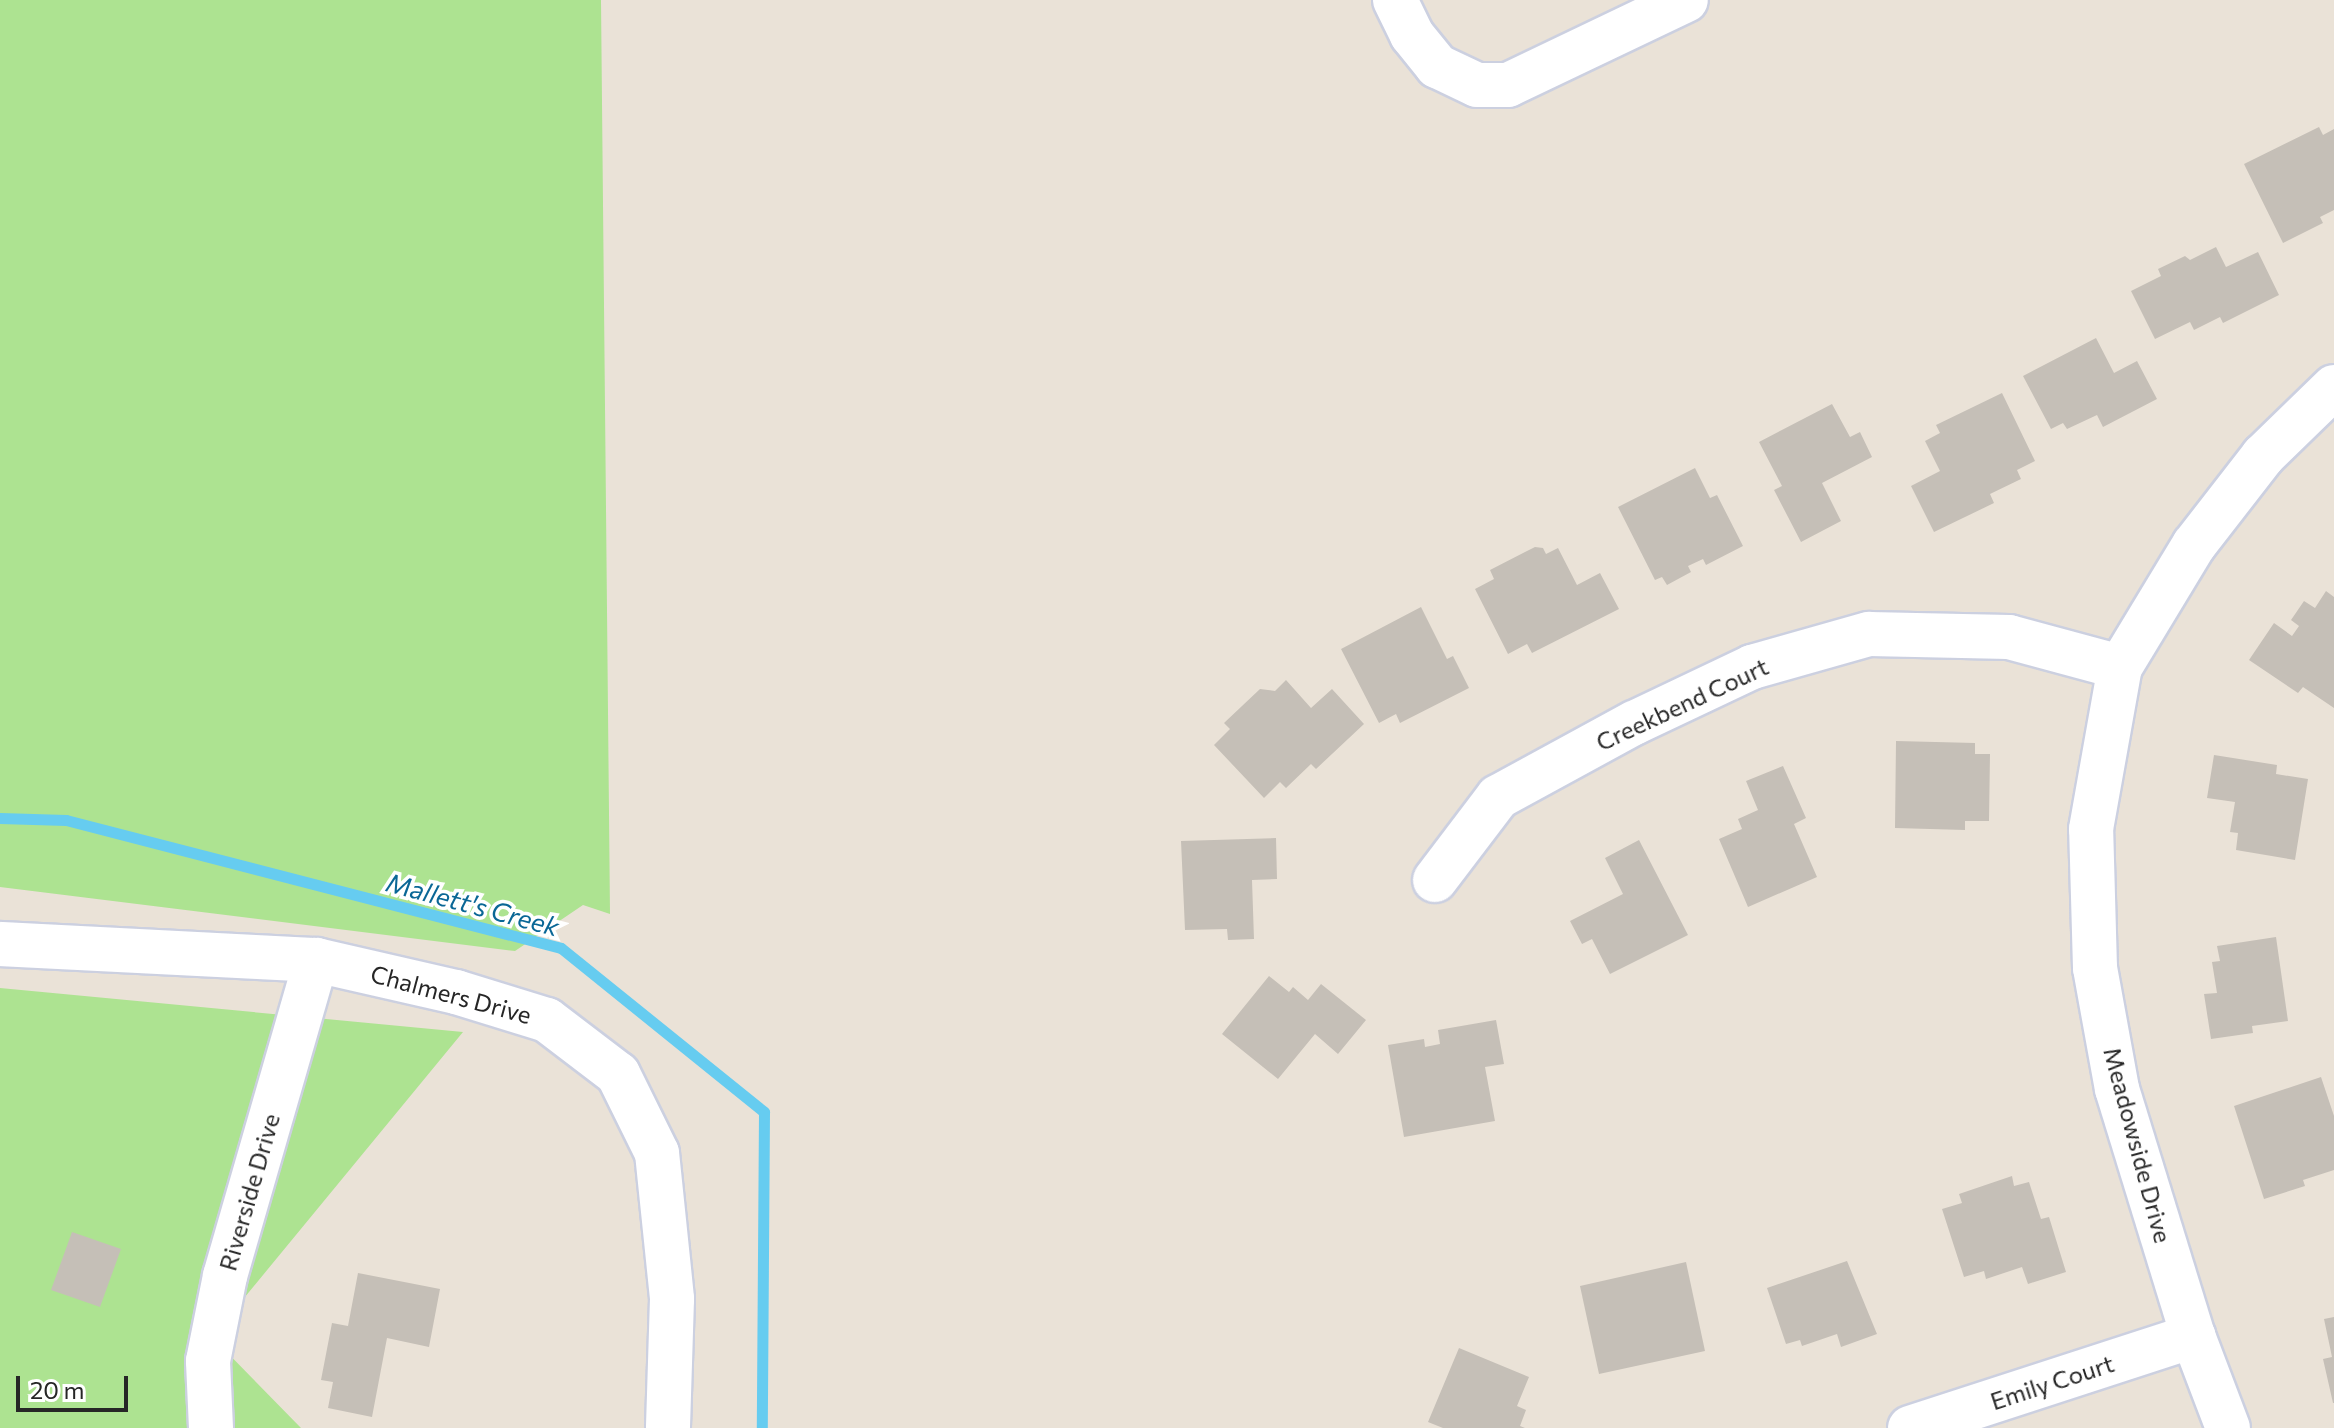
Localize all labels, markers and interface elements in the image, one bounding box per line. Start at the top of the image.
street label: Creekbend Court [1591,652,1773,756]
water label: Mallett's Creek [383,866,563,942]
street label: Chalmers Drive [368,959,534,1029]
street label: Meadowside Drive [2098,1044,2178,1246]
street label: Riverside Drive [213,1110,285,1274]
street label: Emily Court [1987,1349,2117,1415]
scale bar [20,1360,132,1410]
text: 20 m [30,1375,84,1404]

